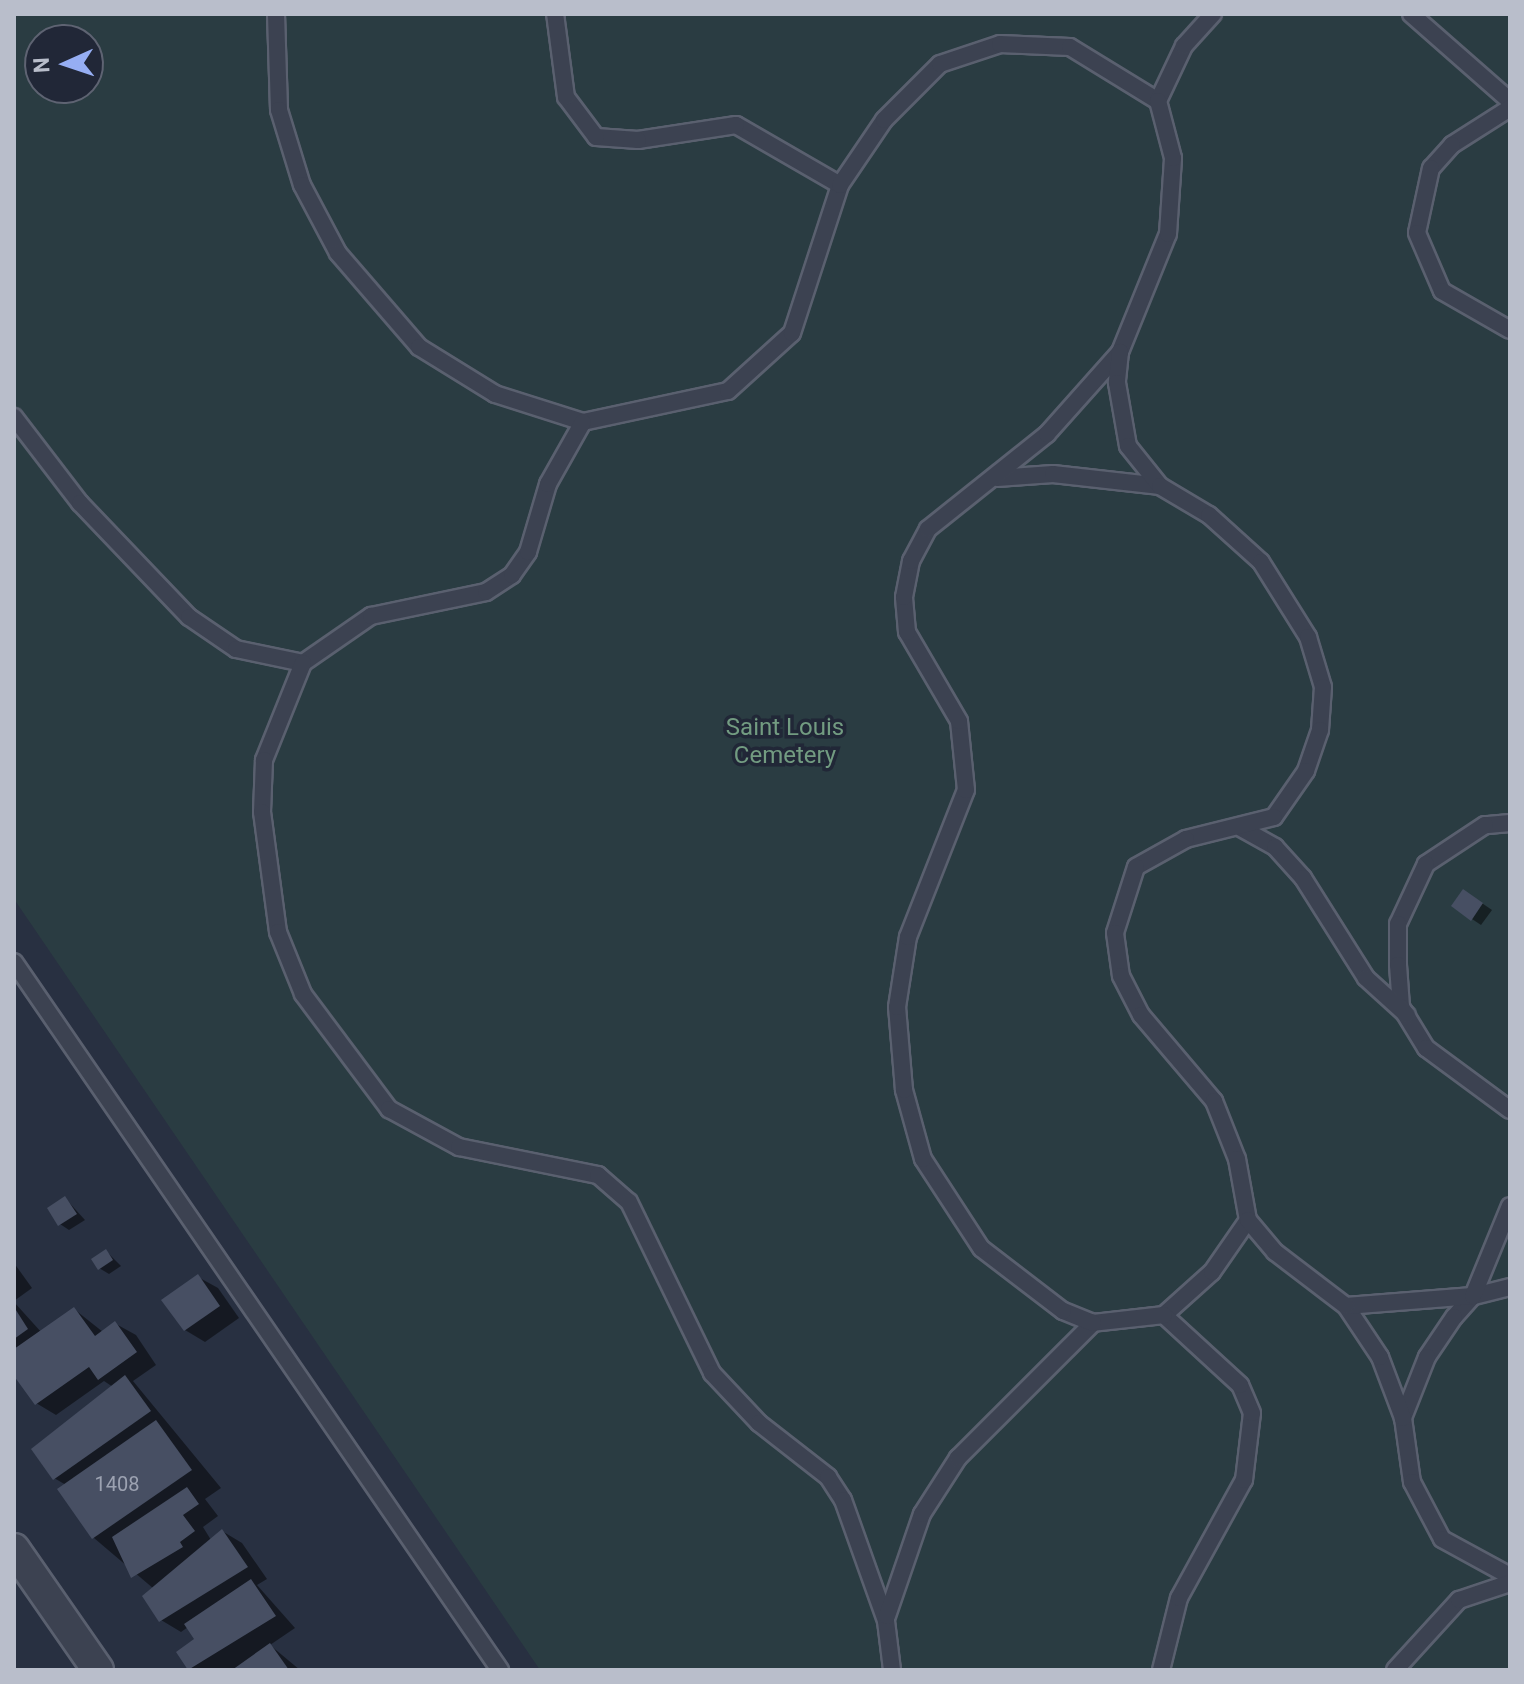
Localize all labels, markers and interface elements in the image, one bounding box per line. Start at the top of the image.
north arrow [24,24,104,104]
text: N [29,57,54,74]
park label: Saint Louis Cemetery [726,714,844,770]
house number: 1408 [95,1472,139,1496]

